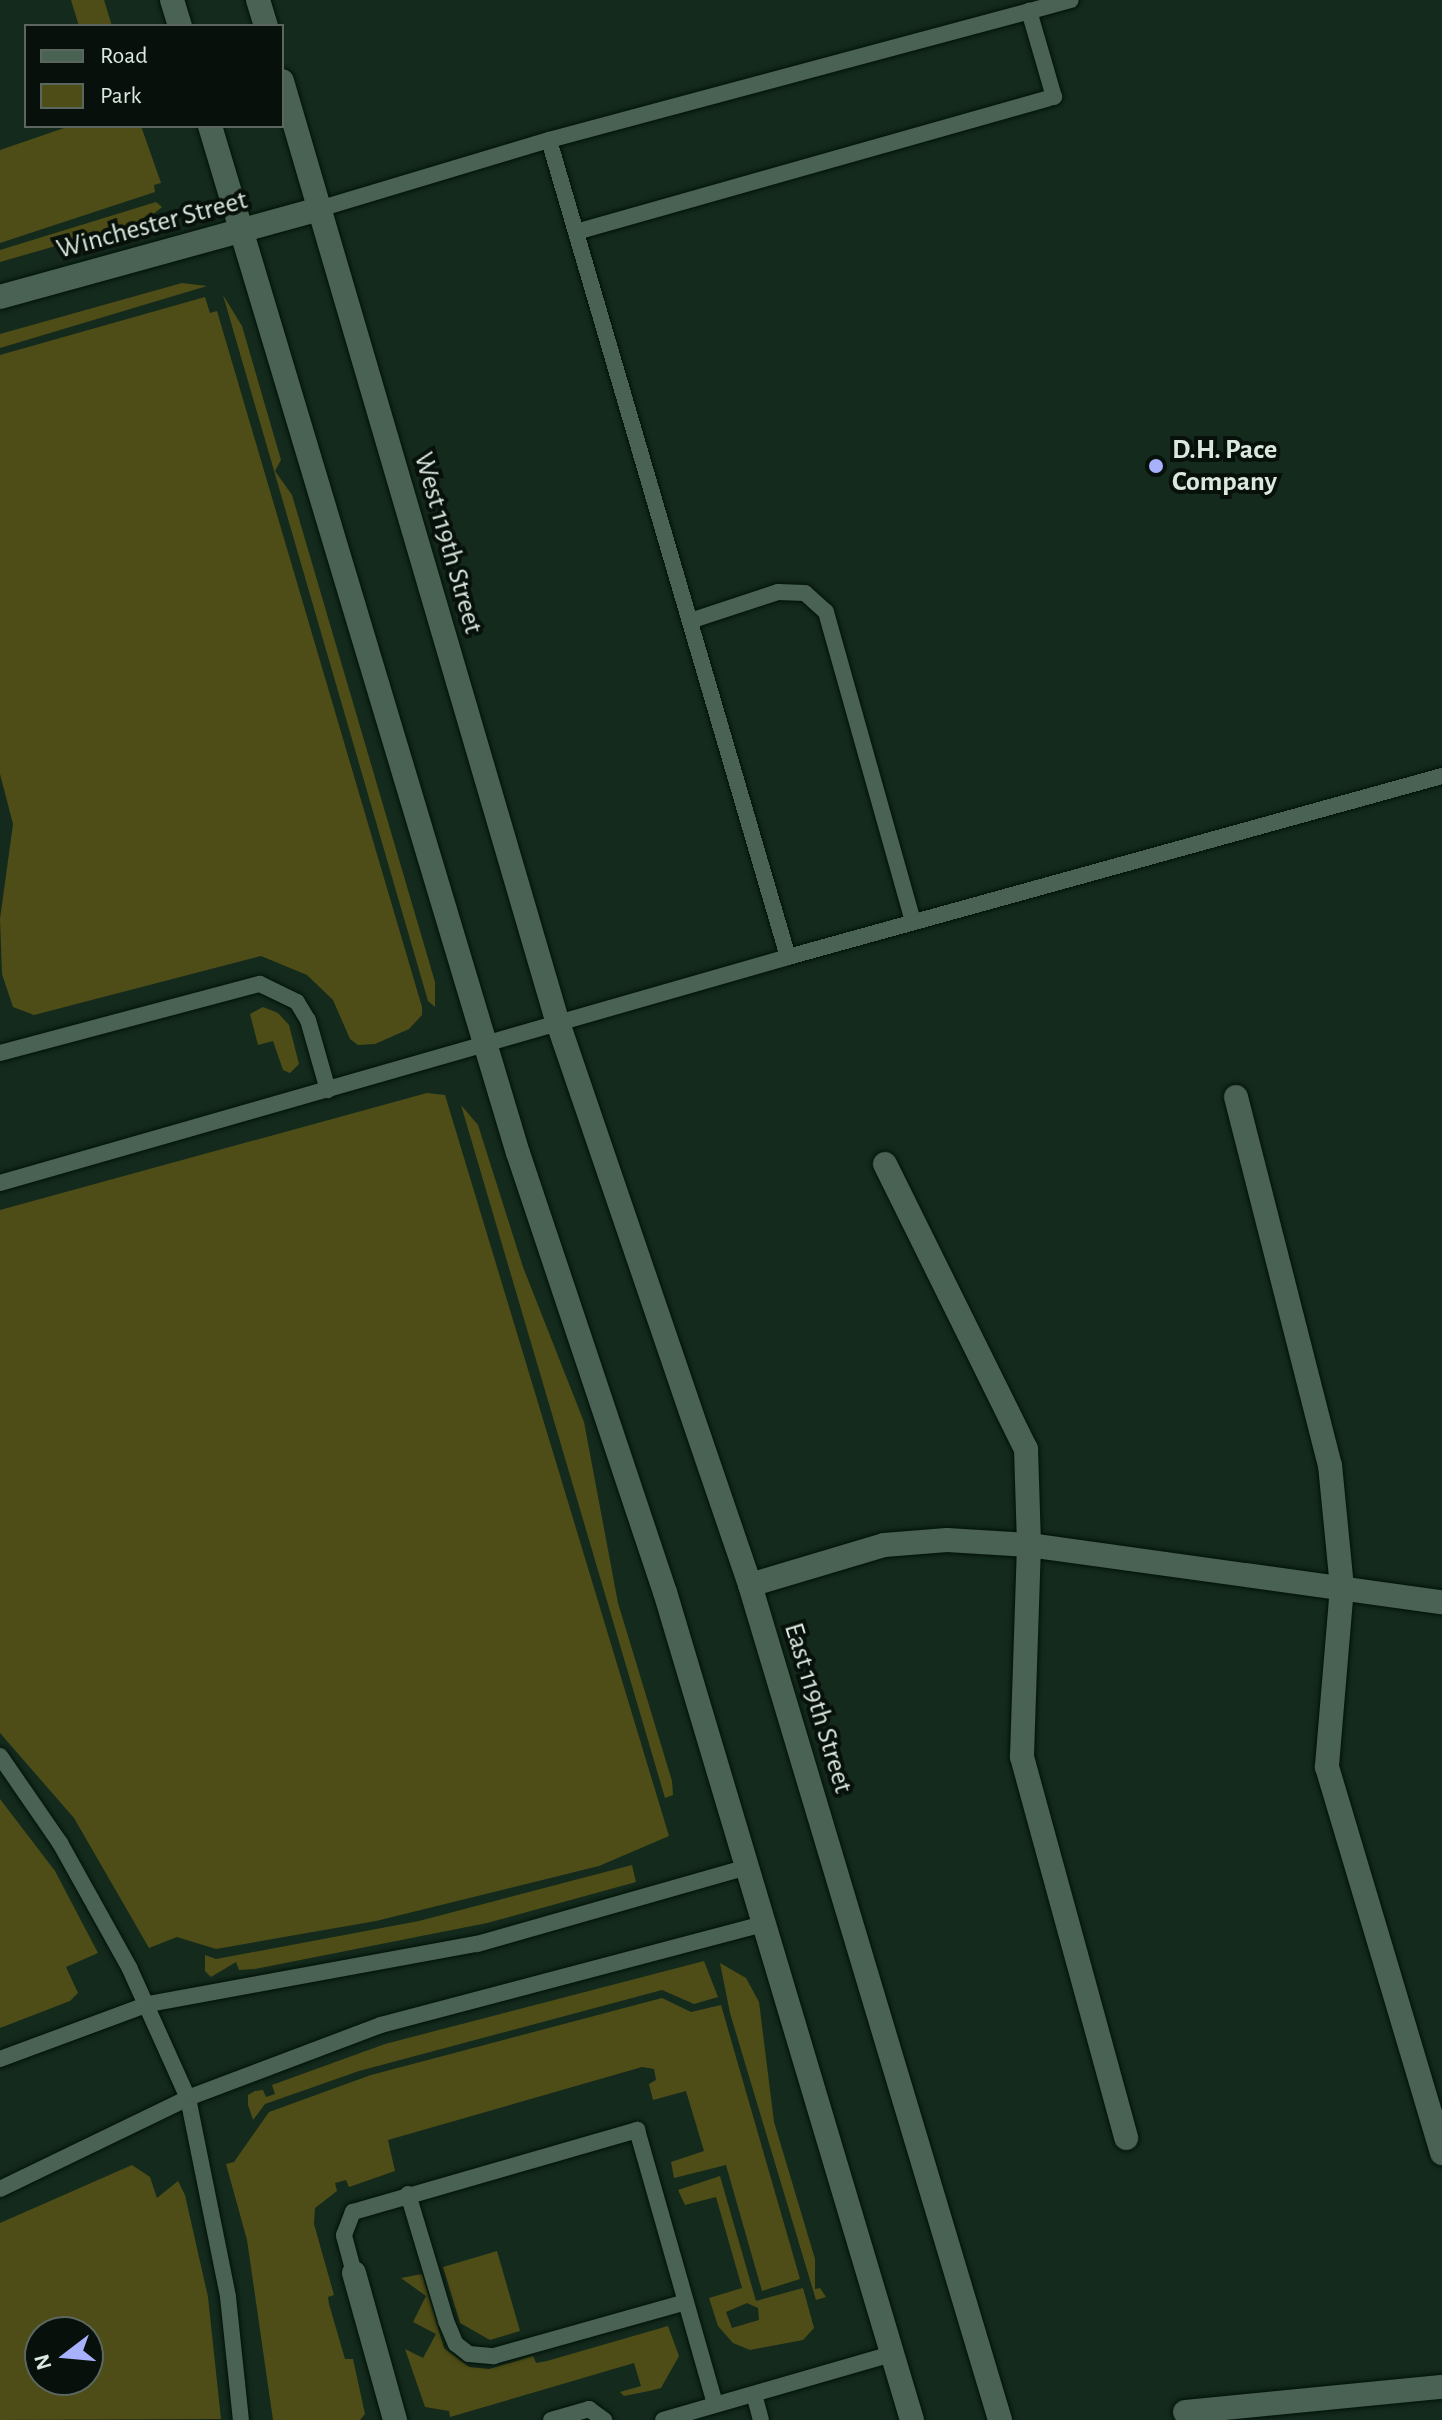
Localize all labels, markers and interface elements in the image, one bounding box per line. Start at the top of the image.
legend [24,24,284,128]
text: Road [100,44,148,68]
text: Park [100,84,141,108]
street label: Winchester Street [53,183,251,267]
place label: D.H. Pace Company [1172,433,1277,499]
street label: West 119th Street [406,448,490,638]
marker: D.H. Pace Company [1147,457,1165,475]
street label: East 119th Street [776,1619,860,1797]
north arrow [24,2316,104,2396]
text: N [30,2352,56,2372]

